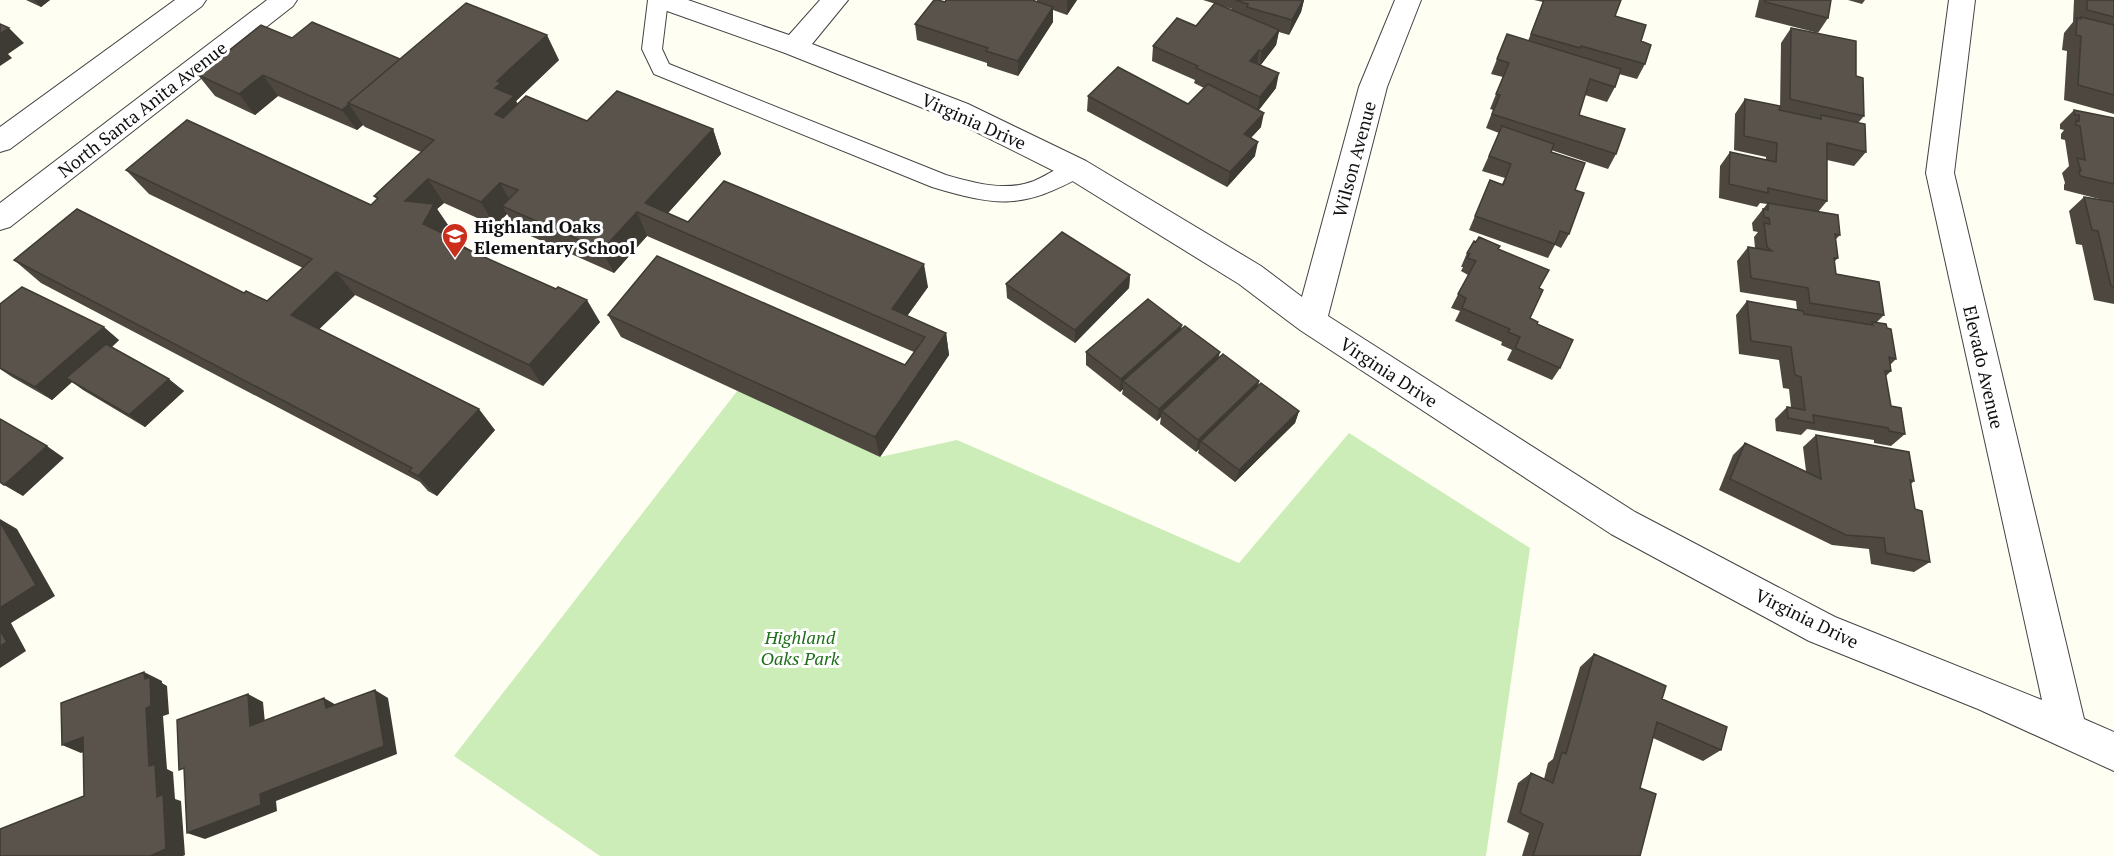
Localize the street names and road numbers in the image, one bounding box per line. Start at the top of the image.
street label: North Santa Anita Avenue [53,36,231,182]
street label: Virginia Drive [918,87,1030,155]
street label: Wilson Avenue [1327,98,1381,220]
street label: Elevado Avenue [1958,303,2010,431]
street label: Virginia Drive [1335,331,1443,413]
street label: Virginia Drive [1751,583,1863,653]

